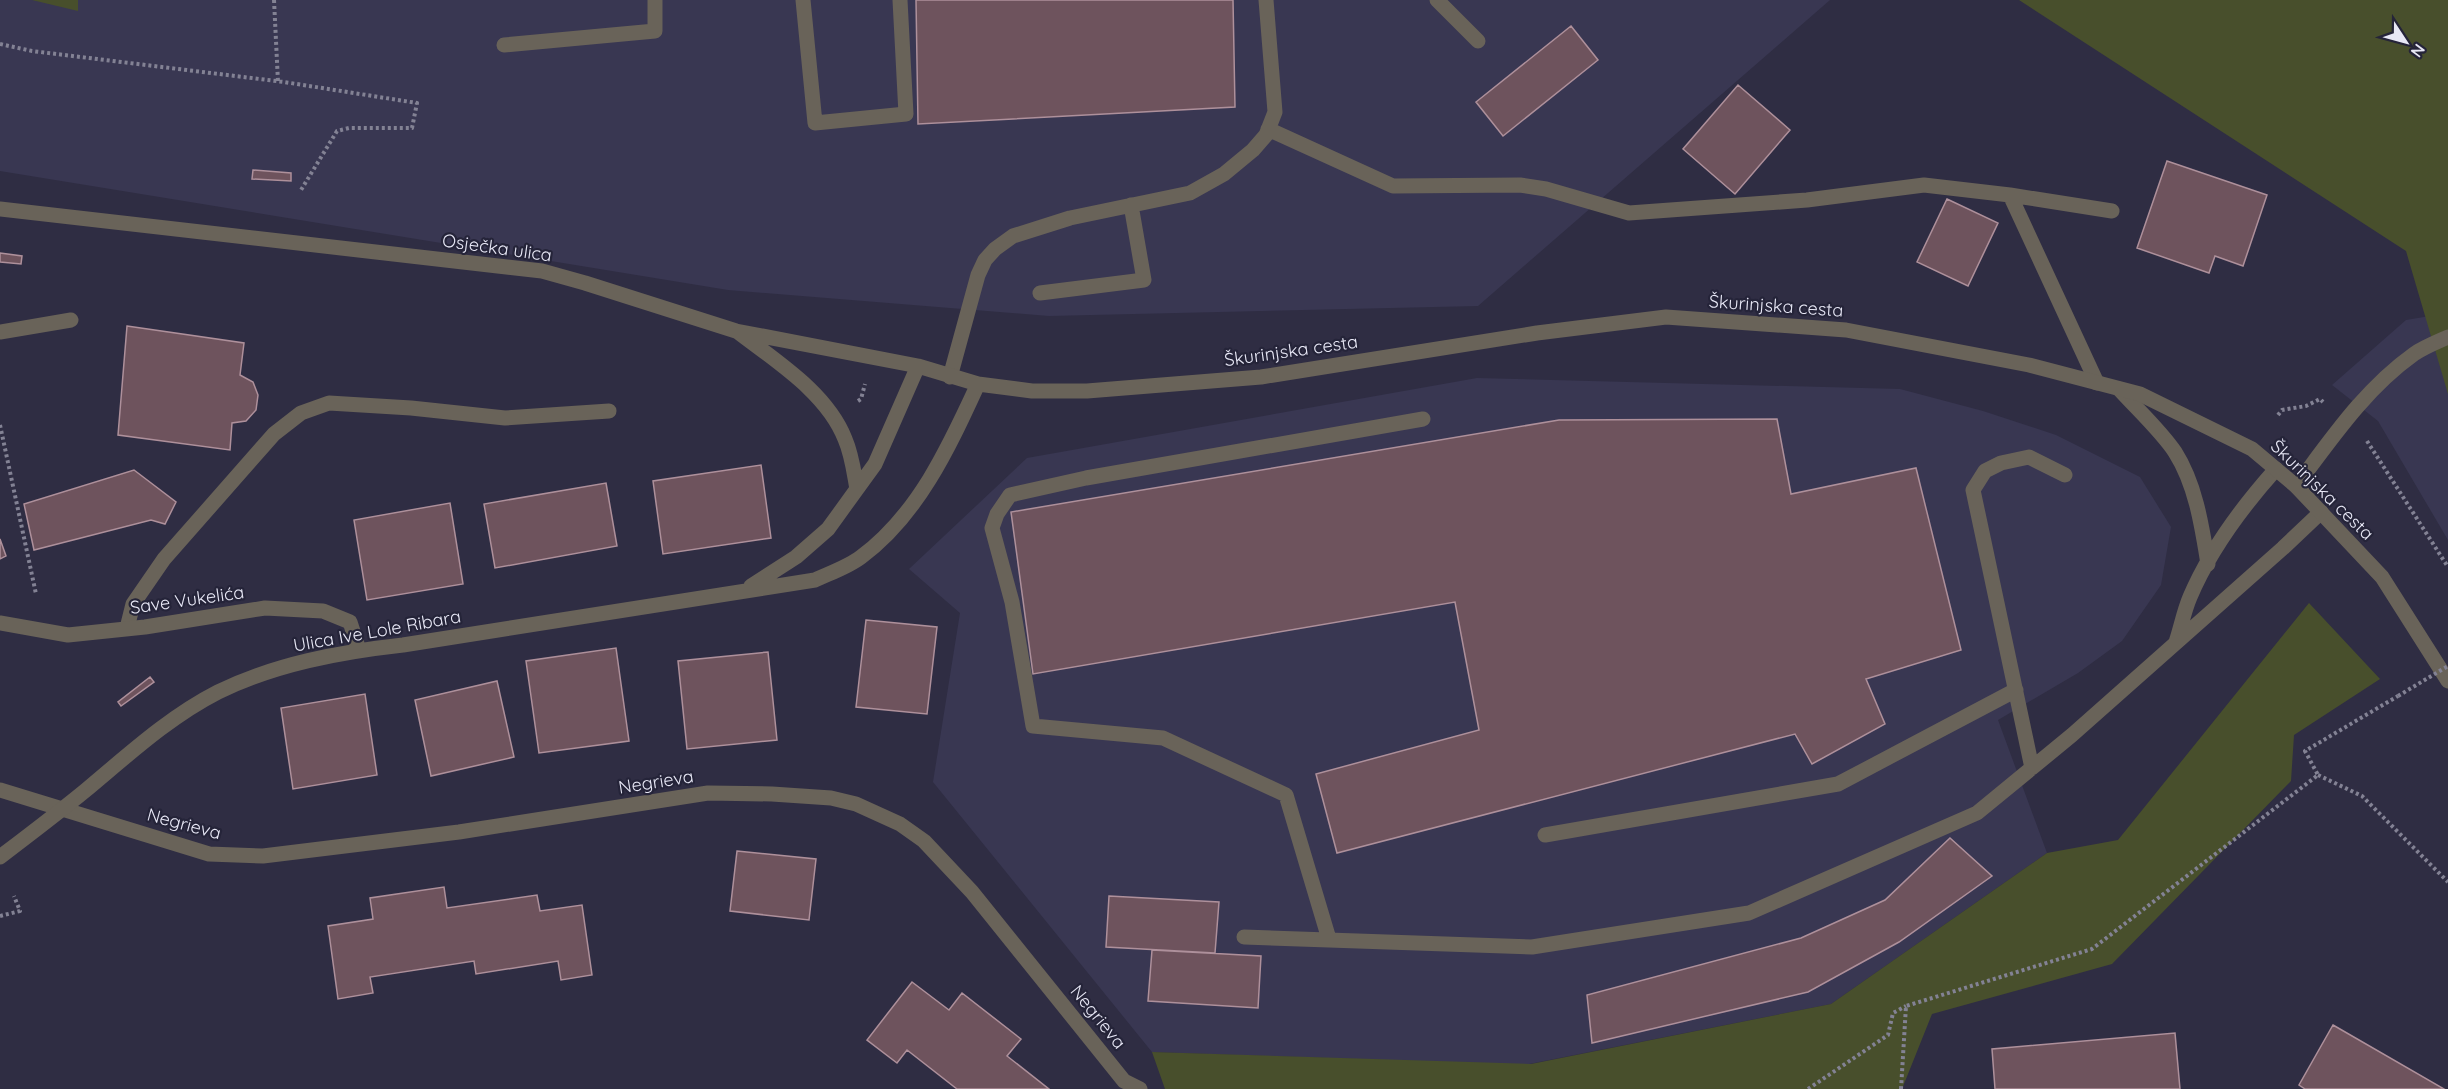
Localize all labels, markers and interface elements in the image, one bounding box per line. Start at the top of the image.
north arrow [2376,12,2436,72]
text: N [2407,40,2430,61]
street label: Osječka ulica [441,228,553,267]
street label: Škurinjska cesta [1708,289,1844,322]
street label: Škurinjska cesta [1223,330,1359,371]
street label: Škurinjska cesta [2266,435,2379,545]
street label: Save Vukelića [128,580,245,619]
street label: Ulica Ive Lole Ribara [291,604,463,657]
street label: Negrieva [617,764,695,799]
street label: Negrieva [145,803,224,844]
street label: Negrieva [1066,980,1131,1053]

